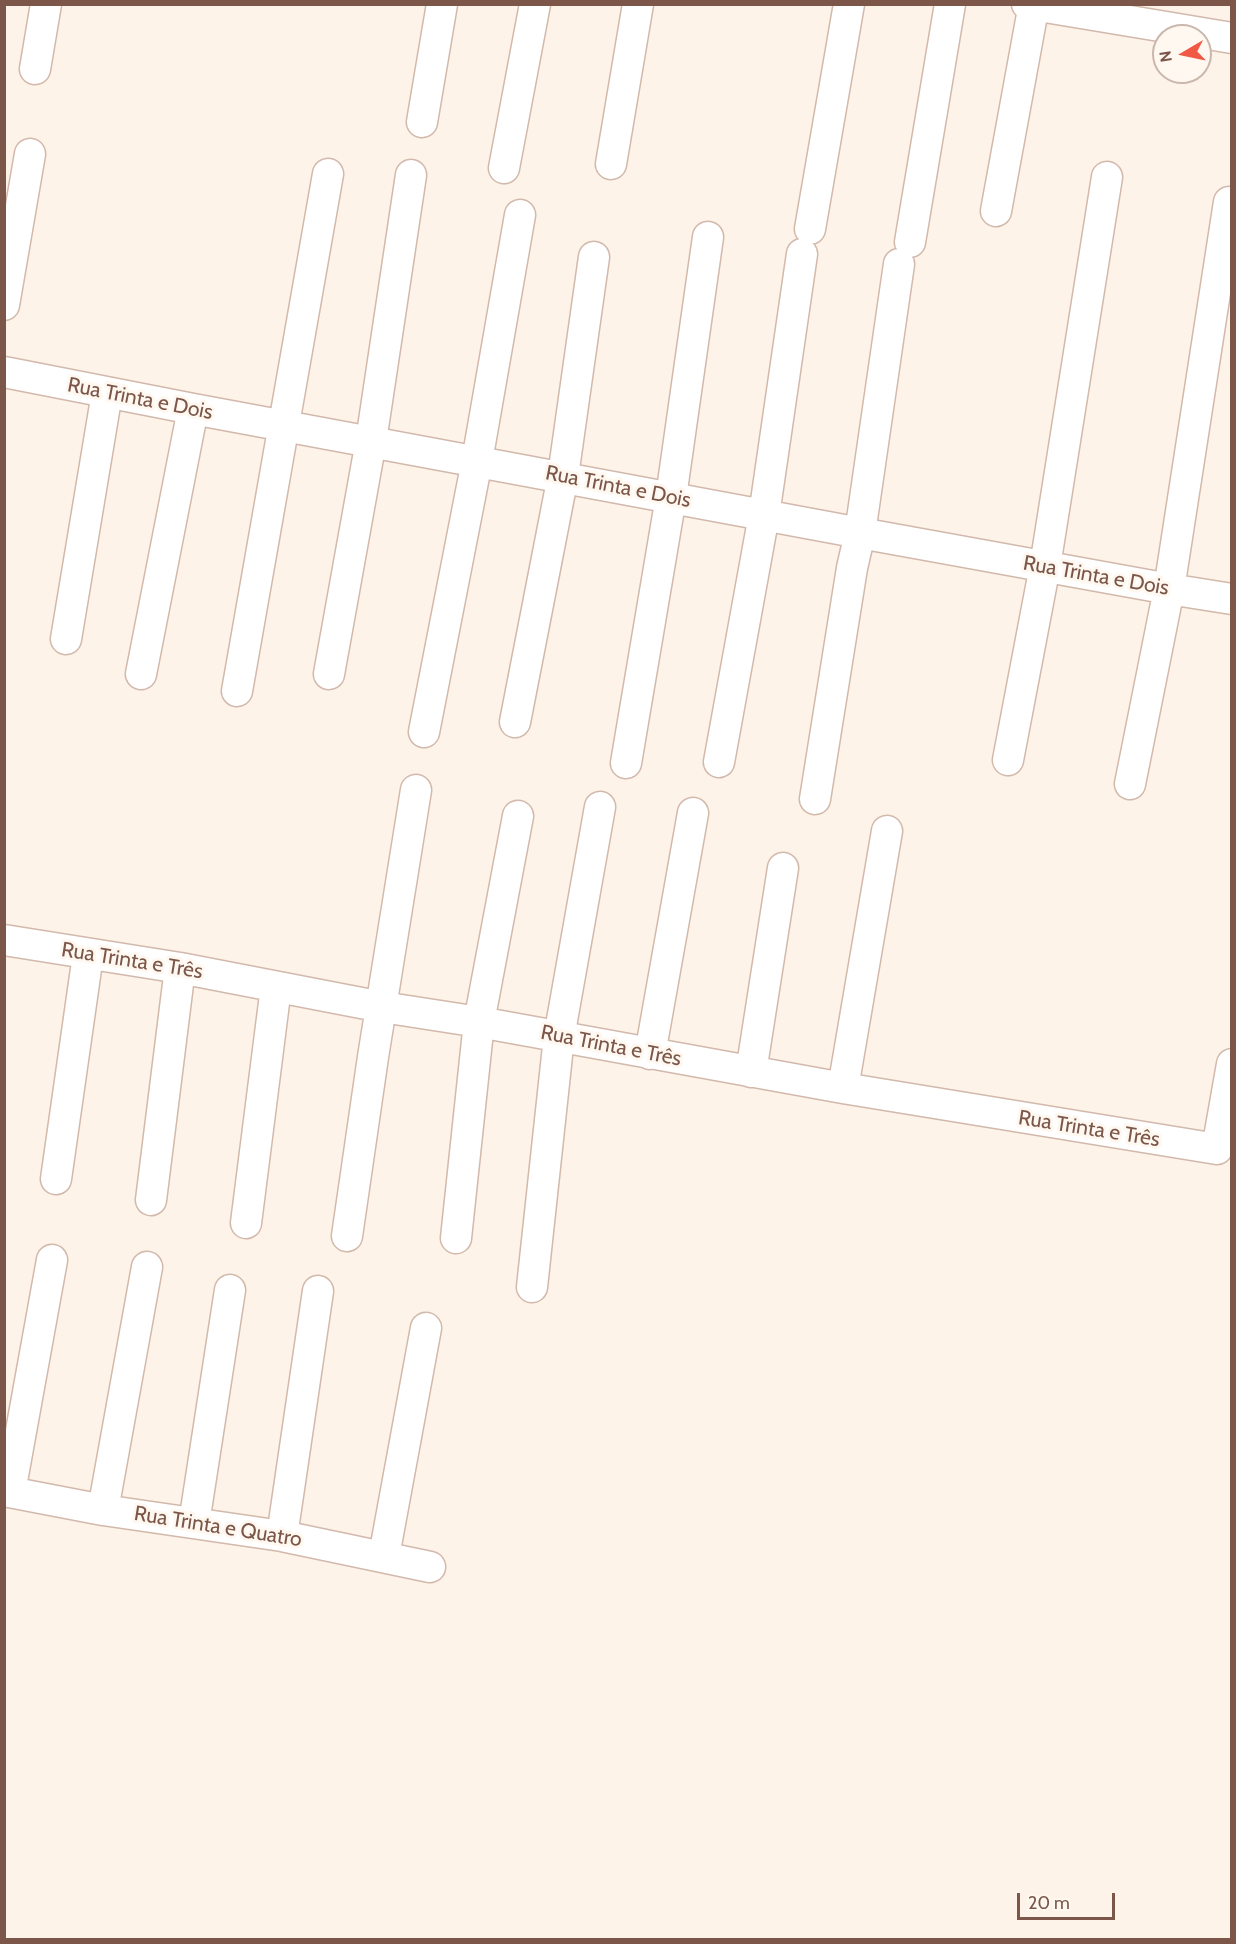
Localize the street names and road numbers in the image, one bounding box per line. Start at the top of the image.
street label: Rua Trinta e Dois [65,373,215,425]
street label: Rua Trinta e Dois [543,461,693,513]
street label: Rua Trinta e Dois [1021,551,1171,601]
street label: Rua Trinta e Três [60,937,204,985]
street label: Rua Trinta e Três [539,1020,683,1072]
street label: Rua Trinta e Três [1017,1105,1161,1153]
street label: Rua Trinta e Quatro [132,1501,304,1553]

